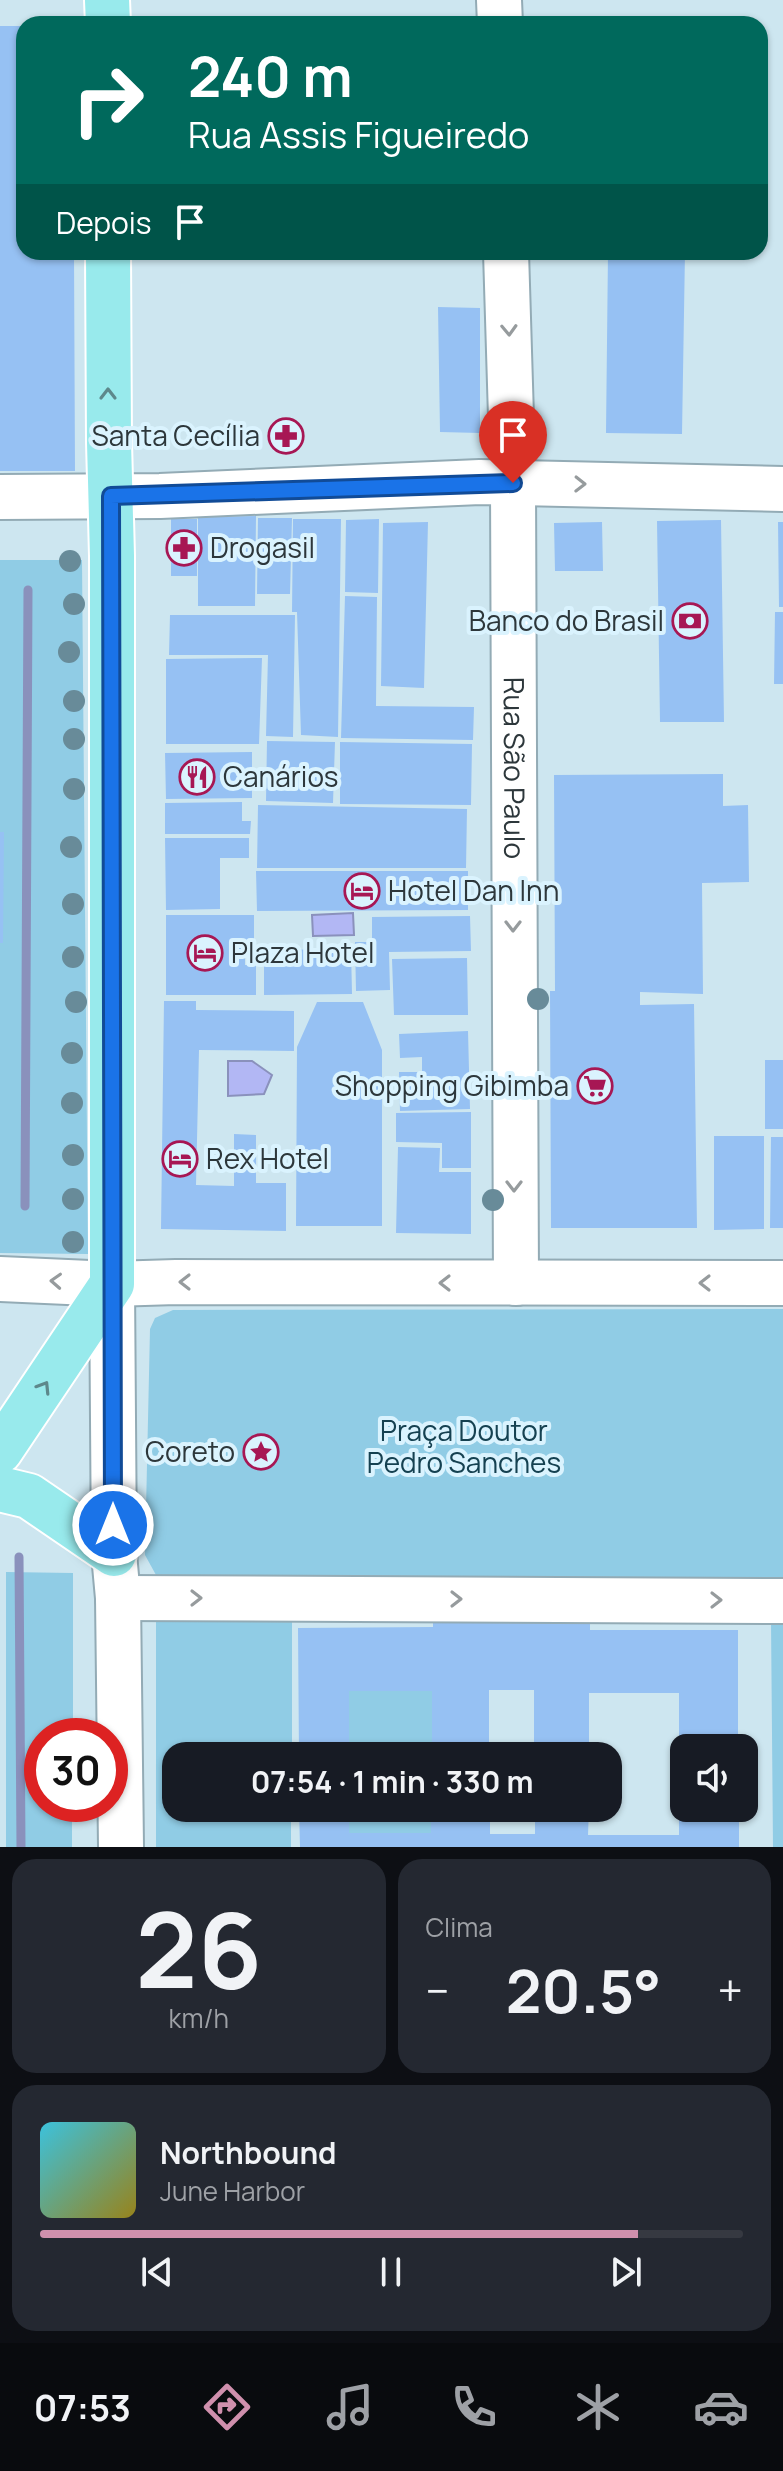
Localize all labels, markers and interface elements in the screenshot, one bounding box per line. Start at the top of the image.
text: 240 m [188,37,353,114]
icon: right [56,48,160,152]
text: Rua Assis Figueiredo [188,110,529,159]
icon: arrive [168,200,212,244]
text: Depois [56,202,152,243]
one-way arrow [500,324,517,337]
one-way arrow [99,387,117,400]
pin [479,401,547,483]
icon: arrive [491,413,535,457]
place label: Santa Cecília [92,416,260,454]
pharmacy icon: Santa Cecília [267,417,305,455]
one-way arrow [574,476,587,493]
place label: Drogasil [210,528,315,566]
pharmacy icon: Drogasil [165,529,203,567]
place label: Banco do Brasil [469,601,664,639]
bank icon: Banco do Brasil [671,602,709,640]
street label: Rua São Paulo [496,677,534,859]
place label: Canários [223,757,339,795]
restaurant icon: Canários [178,758,216,796]
place label: Hotel Dan Inn [388,871,559,909]
hotel icon: Hotel Dan Inn [343,872,381,910]
one-way arrow [504,920,522,933]
place label: Plaza Hotel [231,933,374,971]
hotel icon: Plaza Hotel [186,934,224,972]
place label: Shopping Gibimba [335,1066,569,1104]
supermarket icon: Shopping Gibimba [576,1067,614,1105]
place label: Rex Hotel [206,1139,329,1177]
hotel icon: Rex Hotel [161,1140,199,1178]
one-way arrow [506,1180,523,1193]
one-way arrow [49,1272,62,1289]
one-way arrow [178,1273,191,1291]
one-way arrow [438,1274,451,1292]
one-way arrow [698,1274,711,1292]
one-way arrow [34,1381,49,1396]
park label: Praça Doutor Pedro Sanches [367,1411,561,1481]
place label: Coreto [145,1432,235,1470]
place icon: Coreto [242,1433,280,1471]
position arrow [71,1483,155,1567]
one-way arrow [190,1589,203,1607]
one-way arrow [450,1590,463,1608]
one-way arrow [710,1591,723,1609]
speed limit sign: 30 [24,1718,128,1822]
map controls [670,1734,758,1822]
button: sound [670,1734,758,1822]
text: 07:54 · 1 min · 330 m [251,1761,533,1802]
text: 26 [135,1877,262,2019]
text: Clima [426,1909,493,1945]
text: 20.5° [506,1949,661,2031]
text: − [426,1960,449,2020]
text: + [718,1960,743,2020]
text: km/h [169,2000,229,2036]
text: Northbound [160,2132,337,2173]
text: June Harbor [160,2173,305,2209]
icon: previous [135,2250,179,2294]
icon: pause [369,2250,413,2294]
icon: next [604,2250,648,2294]
icon: directions [199,2379,255,2435]
icon: music [322,2379,378,2435]
icon: phone [446,2379,502,2435]
icon: climate [570,2379,626,2435]
icon: car [693,2379,749,2435]
text: 07:53 [34,2383,131,2432]

